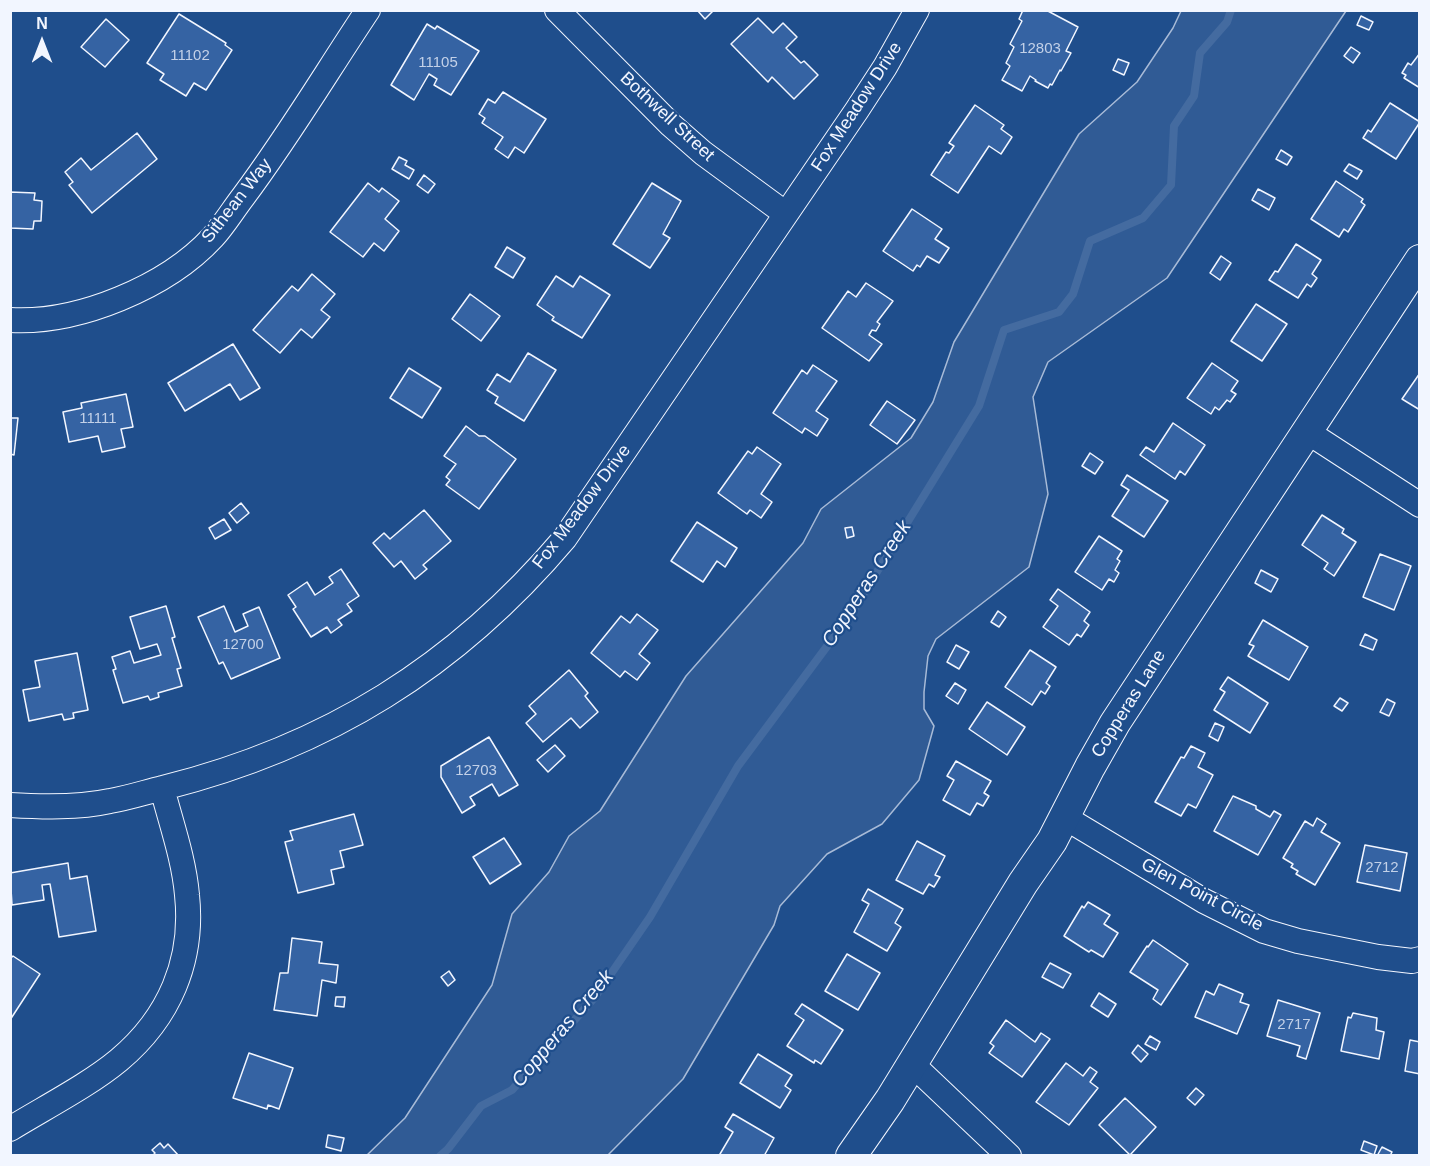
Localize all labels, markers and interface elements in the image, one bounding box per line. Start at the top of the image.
north arrow [12,12,72,72]
text: N [36,15,48,32]
street label: Fox Meadow Drive [807,38,907,176]
house number: 12803 [1019,40,1061,58]
house number: 11102 [170,47,210,65]
house number: 11105 [418,54,458,72]
street label: Bothwell Street [615,68,719,166]
street label: Sithean Way [197,154,277,248]
house number: 11111 [79,410,117,428]
street label: Fox Meadow Drive [528,441,636,573]
water label: Copperas Creek [817,516,917,652]
house number: 12700 [222,636,264,654]
street label: Copperas Lane [1087,646,1171,762]
house number: 12703 [455,762,497,780]
street label: Glen Point Circle [1137,854,1267,936]
house number: 2712 [1365,859,1399,877]
water label: Copperas Creek [507,966,619,1092]
house number: 2717 [1277,1016,1311,1034]

